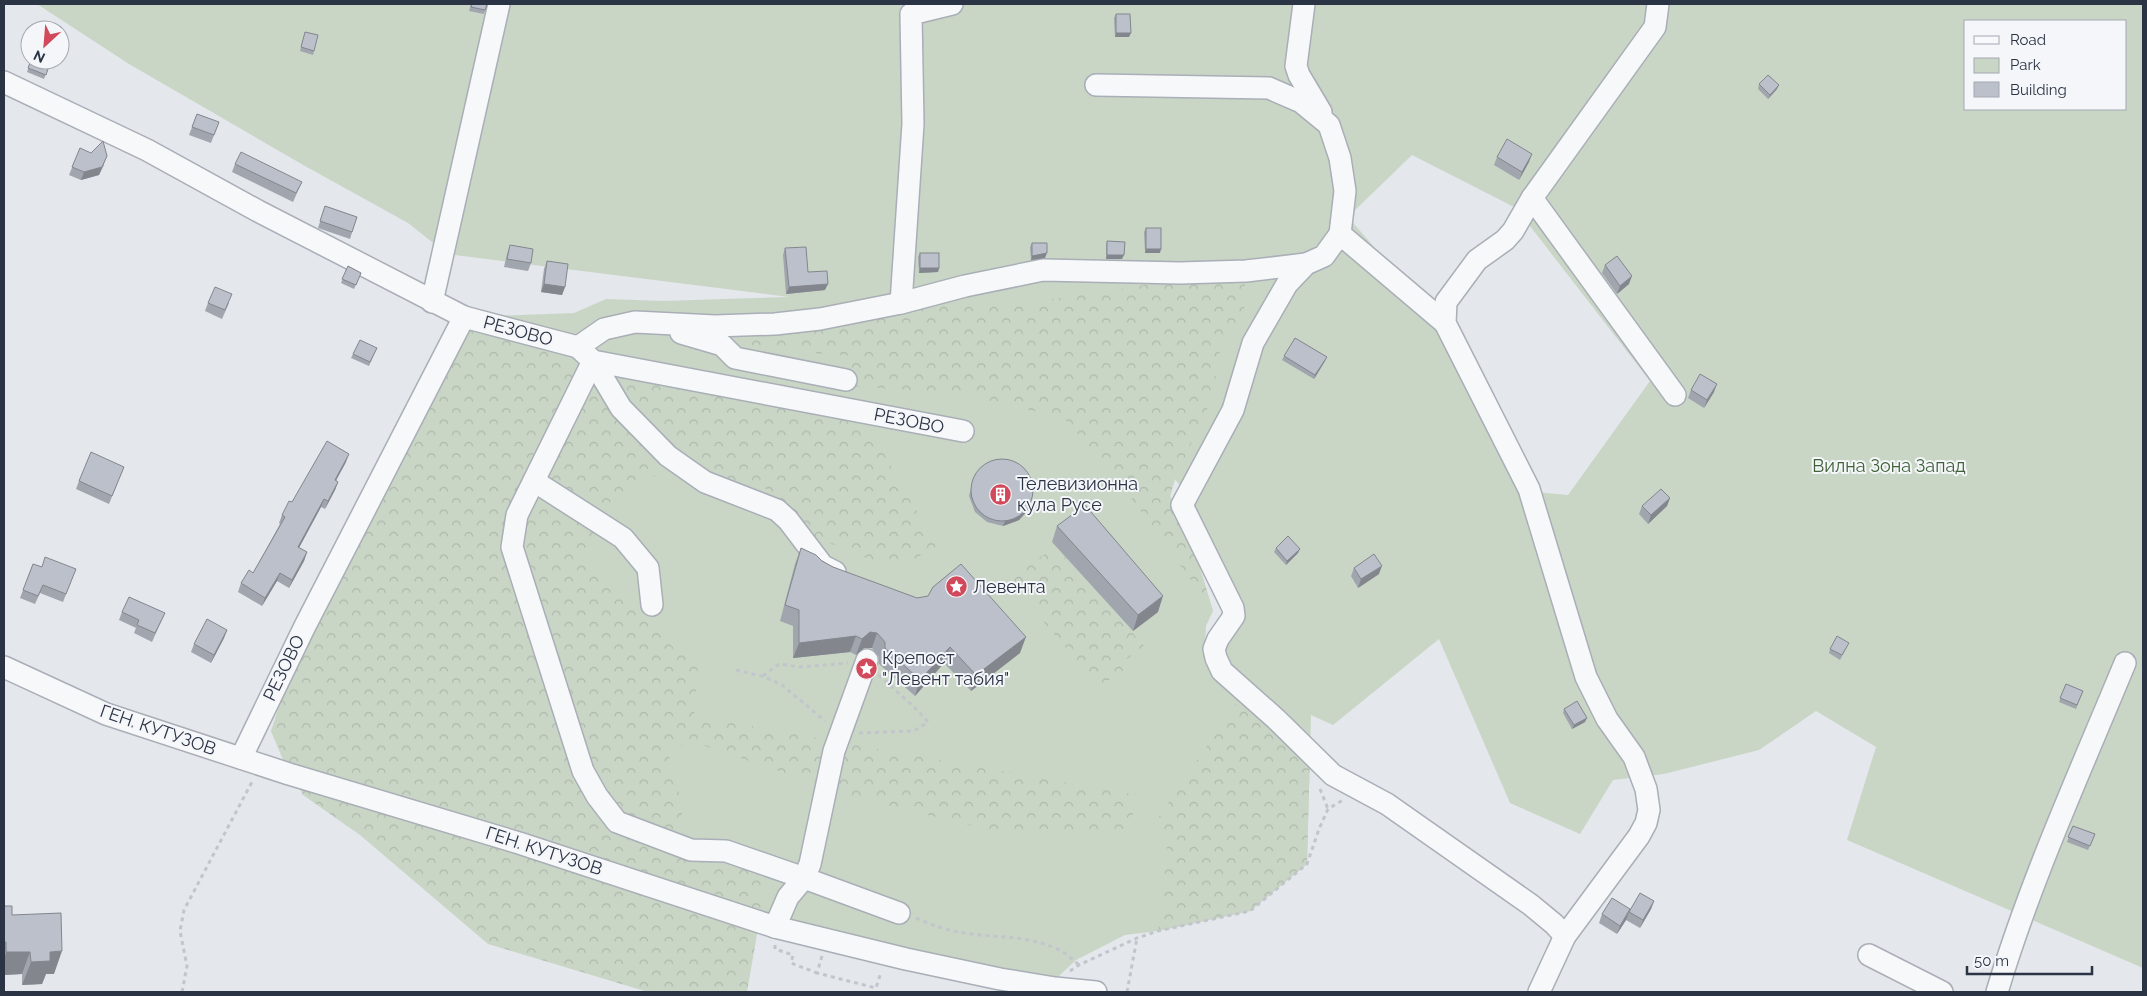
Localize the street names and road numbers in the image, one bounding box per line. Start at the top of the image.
street label: РЕЗОВО [481,311,555,350]
street label: РЕЗОВО [872,403,946,438]
street label: РЕЗОВО [259,631,309,704]
street label: ГЕН. КУТУЗОВ [97,700,219,759]
street label: ГЕН. КУТУЗОВ [483,822,605,879]

